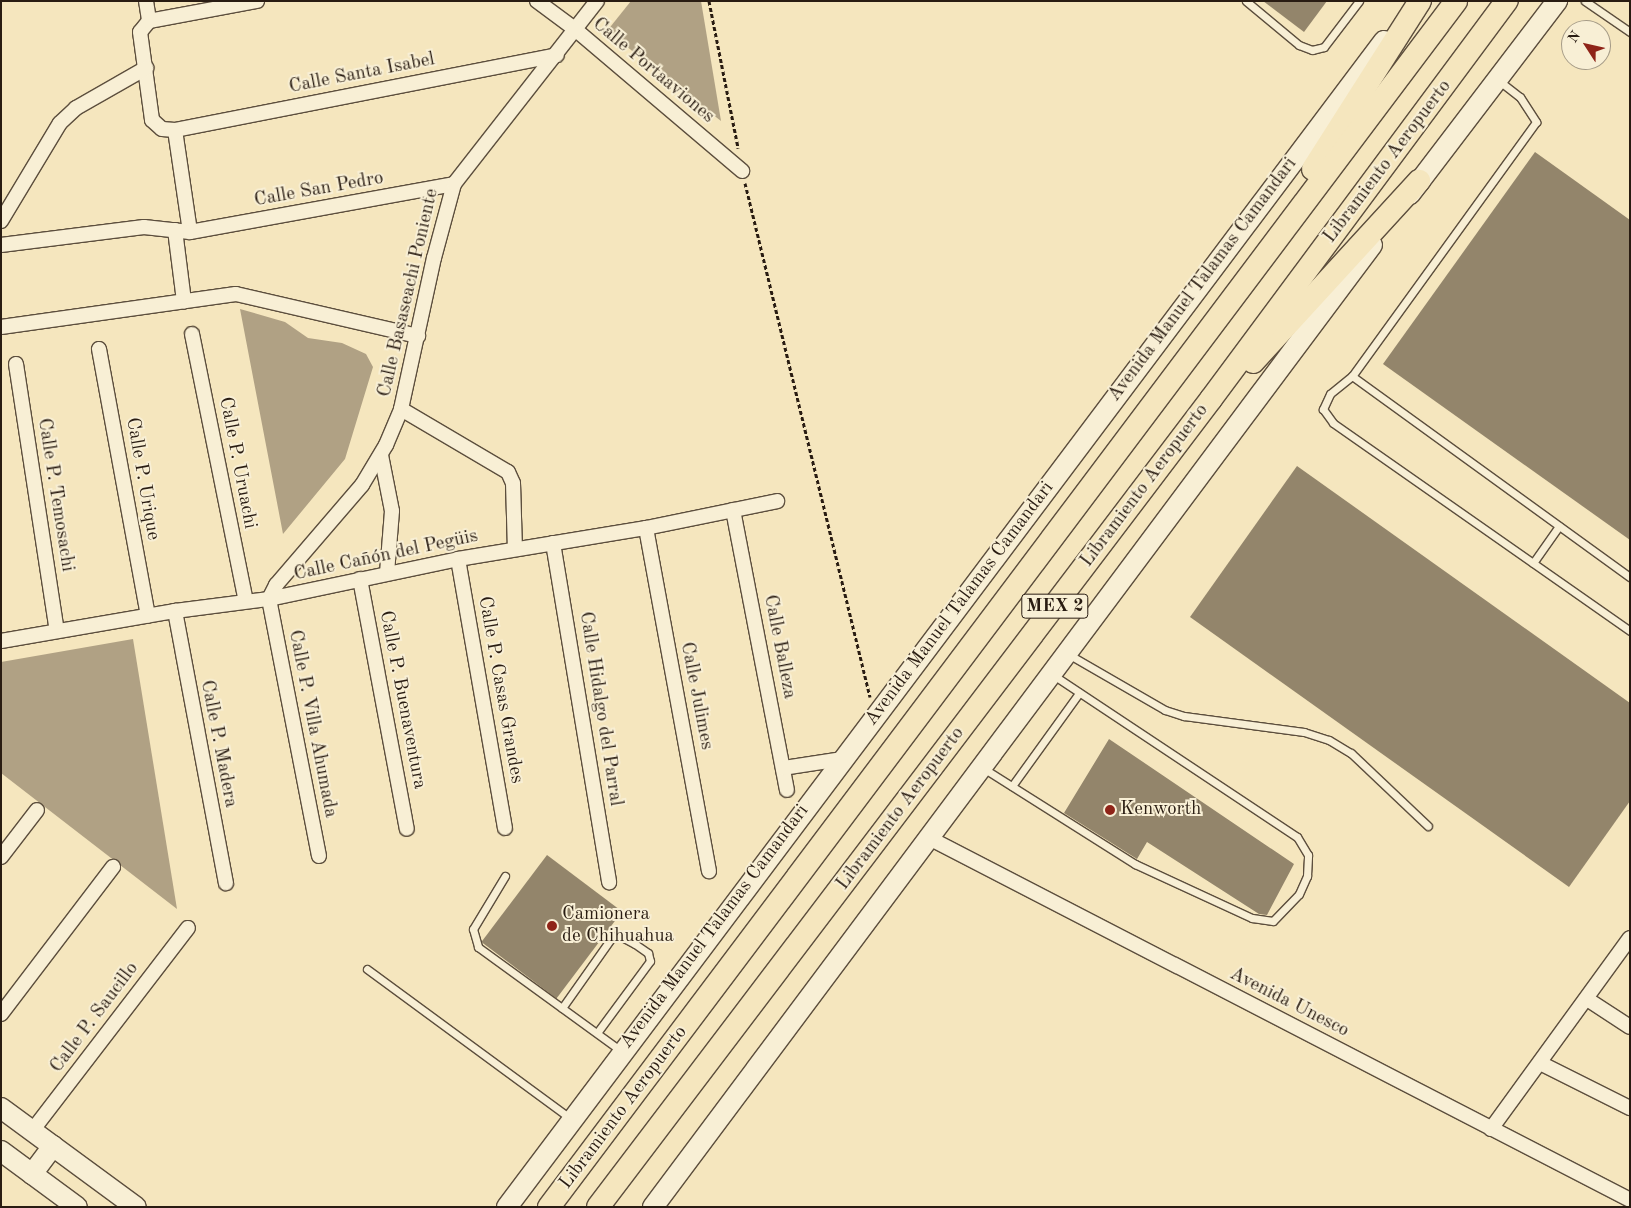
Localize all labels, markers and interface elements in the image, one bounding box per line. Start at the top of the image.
street label: Calle Portaaviones [587,13,719,129]
north arrow [1561,20,1611,70]
text: N [1566,29,1583,45]
street label: Calle Santa Isabel [287,49,437,99]
street label: Libramiento Aeropuerto [1319,76,1457,248]
street label: Avenida Manuel Talamas Camandari [1104,153,1302,407]
street label: Calle San Pedro [253,167,385,213]
street label: Calle Basaseachi Poniente [374,187,444,399]
street label: Calle P. Uruachi [213,395,261,531]
street label: Libramiento Aeropuerto [1076,400,1214,572]
street label: Calle P. Urique [120,416,164,542]
street label: Calle P. Temosachi [32,417,78,573]
street label: Avenida Manuel Talamas Camandari [861,477,1059,731]
street label: Calle Cañón del Pegüis [292,525,480,587]
road number: MEX 2 [1021,590,1089,622]
street label: Calle Balleza [758,593,800,701]
street label: Calle P. Casas Grandes [472,595,528,785]
street label: Calle P. Buenaventura [374,609,430,791]
street label: Calle Hidalgo del Parral [573,610,627,808]
street label: Calle P. Villa Ahumada [283,628,341,820]
street label: Calle Julimes [674,640,718,752]
street label: Calle P. Madera [194,678,242,810]
street label: Libramiento Aeropuerto [832,723,970,895]
place label: Kenworth [1120,799,1201,821]
street label: Avenida Manuel Talamas Camandari [616,800,814,1054]
marker: Kenworth [1104,804,1116,816]
place label: Camionera de Chihuahua [562,904,674,948]
marker: Camionera de Chihuahua [546,920,558,932]
street label: Calle P. Saucillo [46,958,144,1078]
street label: Avenida Unesco [1225,963,1353,1043]
street label: Libramiento Aeropuerto [555,1022,693,1194]

